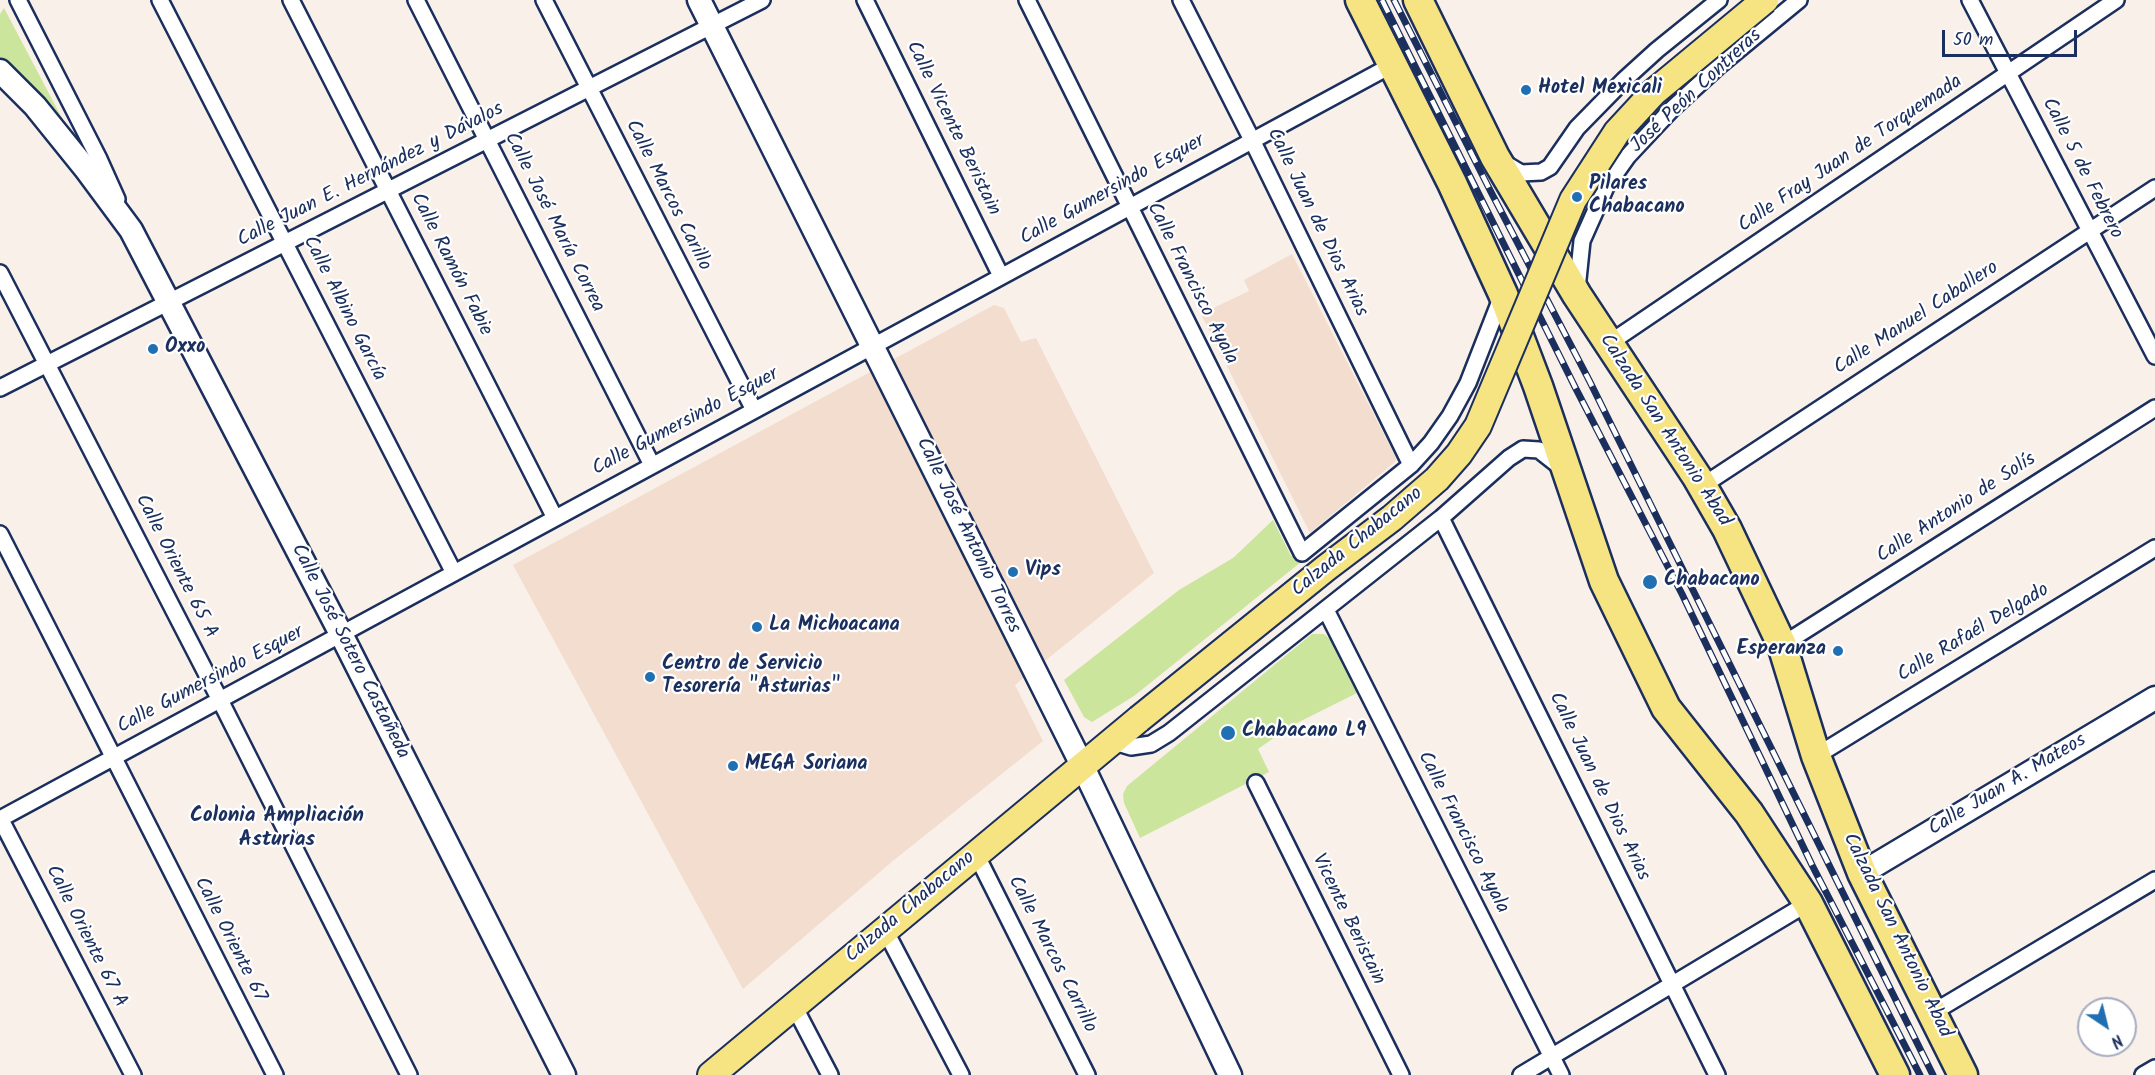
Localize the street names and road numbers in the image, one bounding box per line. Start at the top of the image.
street label: José Peón Contreras [1626,25,1768,159]
street label: Calle Vicente Beristain [899,38,1005,220]
street label: Calle Fray Juan de Torquemada [1734,71,1968,239]
street label: Calle 5 de Febrero [2035,94,2127,244]
street label: Calle Juan E. Hernández y Dávalos [234,98,508,254]
street label: Calle Marcos Carillo [619,117,715,275]
street label: Calle Juan de Dios Arias [1260,125,1372,321]
street label: Calle José María Correa [497,129,609,317]
street label: Calle Gumersindo Esquer [1016,130,1210,252]
street label: Calle Ramón Fabie [404,190,496,340]
street label: Calle Francisco Ayala [1140,199,1242,369]
street label: Calle Albino García [296,232,390,386]
street label: Calle Manuel Caballero [1830,257,2004,381]
street label: Calzada San Antonio Abad [1593,330,1735,532]
street label: Calle Gumersindo Esquer [589,364,783,482]
street label: Calle José Antonio Torres [909,434,1025,638]
street label: Calle Antonio de Solís [1873,449,2041,569]
street label: Calzada Chabacano [1288,483,1428,603]
street label: Calle Oriente 65 A [128,491,222,643]
street label: Calle José Sotero Castañeda [284,541,414,763]
street label: Calle Rafaél Delgado [1894,579,2054,689]
street label: Calle Gumersindo Esquer [114,622,308,740]
street label: Calle Juan de Dios Arias [1542,689,1654,885]
street label: Calle Juan A. Mateos [1925,729,2091,843]
street label: Calle Francisco Ayala [1411,748,1513,918]
street label: Calzada San Antonio Abad [1836,830,1956,1042]
street label: Calzada Chabacano [841,847,981,969]
street label: Vicente Beristain [1305,851,1389,989]
street label: Calle Oriente 67 A [39,862,131,1012]
street label: Calle Marcos Carrillo [1001,873,1101,1037]
street label: Calle Oriente 67 [187,874,271,1006]

